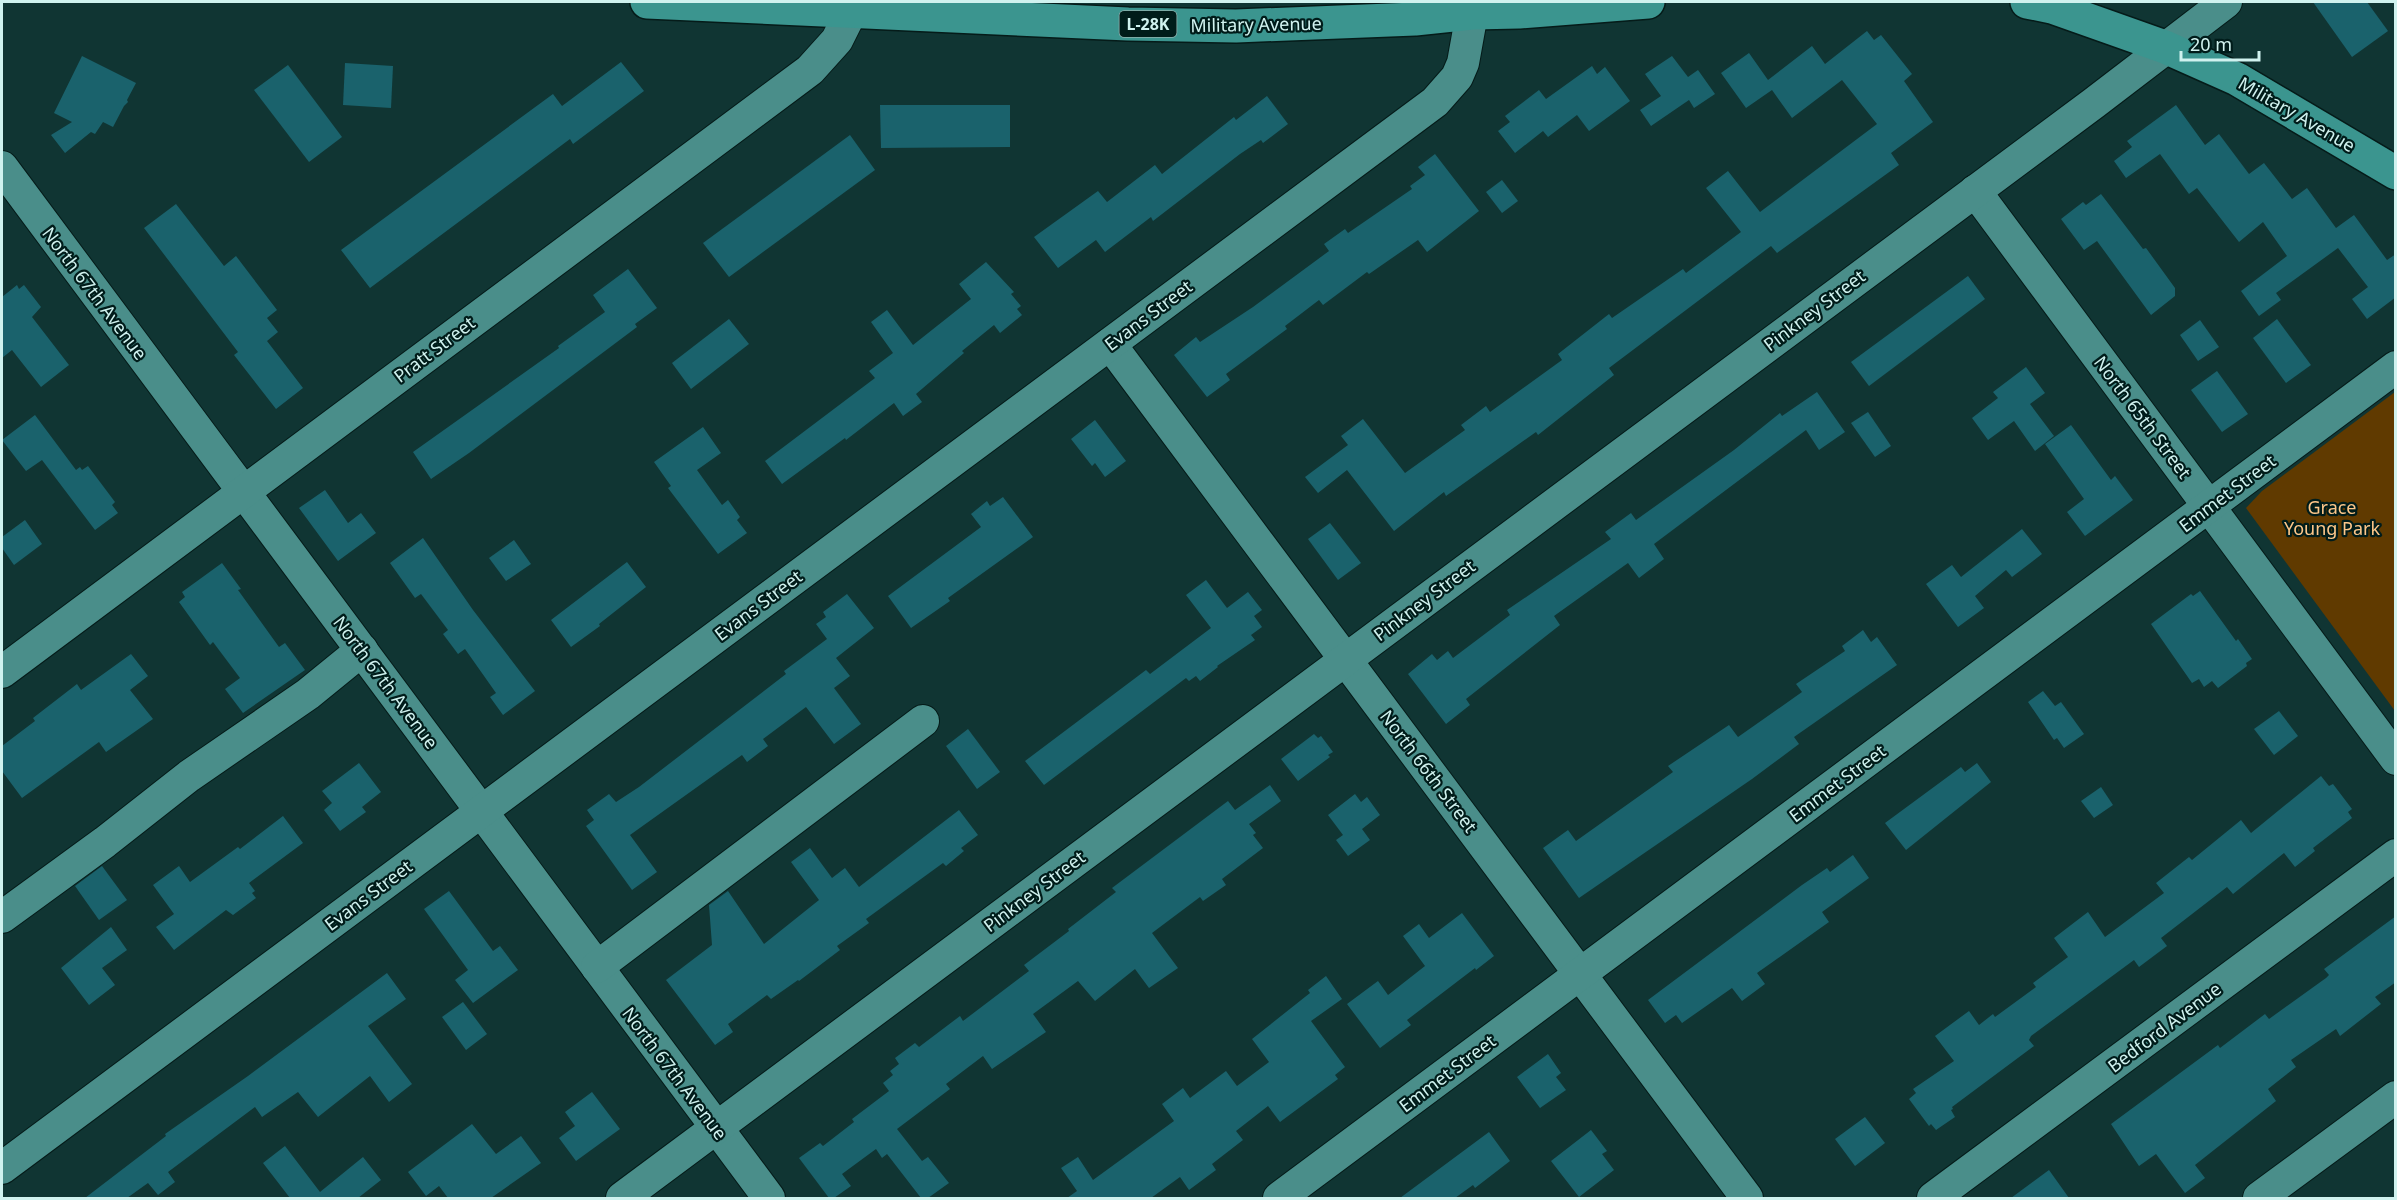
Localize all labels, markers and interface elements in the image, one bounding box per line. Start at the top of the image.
road number: L-28K [1120,11,1176,37]
street label: Military Avenue [1190,11,1322,37]
scale bar [2181,24,2259,62]
text: 20 m [2190,32,2232,56]
street label: Military Avenue [2234,71,2360,157]
street label: North 67th Avenue [37,222,153,364]
street label: Pinkney Street [1758,264,1870,356]
street label: Evans Street [1099,274,1197,356]
street label: Pratt Street [388,310,480,387]
street label: North 65th Street [2089,351,2197,483]
street label: Emmet Street [2174,448,2281,537]
park label: Grace Young Park [2284,495,2380,540]
street label: Pinkney Street [1368,554,1480,646]
street label: Evans Street [709,564,807,646]
street label: North 67th Avenue [328,611,444,753]
street label: North 66th Street [1375,705,1483,837]
street label: Emmet Street [1784,738,1891,827]
street label: Pinkney Street [978,845,1090,937]
street label: Evans Street [319,854,417,936]
street label: Bedford Avenue [2102,976,2226,1078]
street label: North 67th Avenue [617,1002,733,1144]
street label: Emmet Street [1394,1028,1501,1117]

